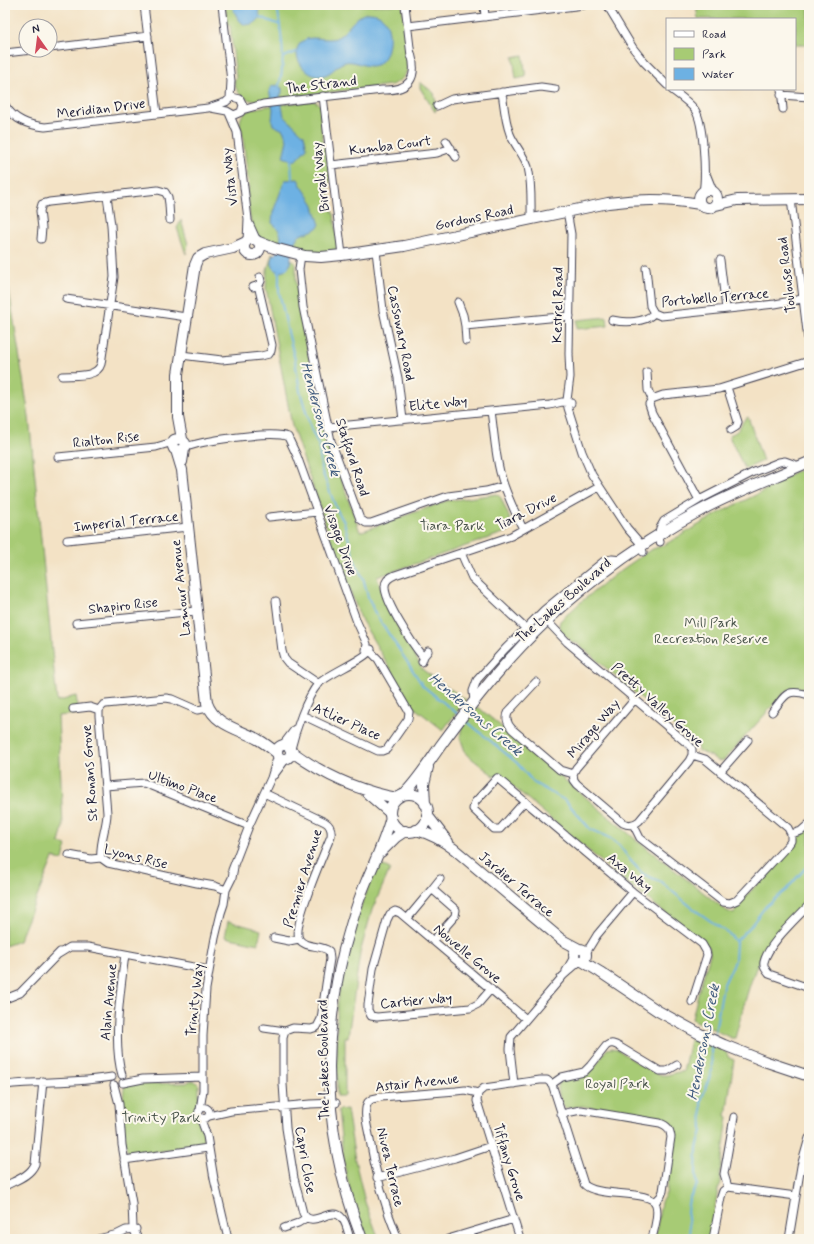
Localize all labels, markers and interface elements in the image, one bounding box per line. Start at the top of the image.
north arrow [18,18,58,58]
legend [666,18,796,90]
text: N [31,22,41,37]
text: Road [702,27,726,43]
text: Park [702,47,726,63]
text: Water [702,67,734,83]
street label: The Strand [285,72,358,98]
street label: Meridian Drive [56,95,146,123]
street label: Kumba Court [348,132,432,160]
street label: Birrali Way [308,141,334,213]
street label: Vista Way [218,147,242,207]
street label: Gordons Road [433,201,515,235]
street label: Toulouse Road [773,236,801,314]
street label: Kestrel Road [548,267,568,343]
street label: Cassowary Road [383,284,419,382]
street label: Portobello Terrace [661,284,770,312]
water label: Hendersons Creek [295,360,345,480]
street label: Elite Way [408,392,468,416]
street label: Stafford Road [329,416,373,499]
street label: Rialton Rise [72,428,140,452]
street label: Tiara Drive [493,489,560,535]
street label: Visage Drive [318,503,361,578]
street label: Imperial Terrace [73,508,180,536]
park label: Tiara Park [420,517,484,535]
street label: Lamour Avenue [167,539,195,637]
street label: The Lakes Boulevard [512,554,615,647]
street label: Shapiro Rise [87,593,159,619]
park label: Mill Park Recreation Reserve [654,614,768,648]
street label: Pretty Valley Grove [607,658,707,751]
water label: Hendersons Creek [424,669,527,762]
street label: Mirage Way [564,695,625,763]
street label: Atlier Place [310,699,383,745]
street label: St Ronans Grove [78,724,102,822]
street label: Ultimo Place [146,766,220,808]
street label: Premier Avenue [279,826,327,930]
street label: Lyons Rise [102,840,169,874]
street label: Jardier Terrace [475,848,558,922]
street label: Axa Way [603,849,656,897]
street label: Nouvelle Grove [430,920,505,988]
street label: Alain Avenue [97,963,121,1041]
street label: Trinity Way [182,963,208,1038]
water label: Hendersons Creek [683,981,725,1102]
street label: Cartier Way [379,989,453,1013]
street label: The Lakes Boulevard [314,999,334,1121]
street label: Astair Avenue [374,1070,460,1096]
park label: Royal Park [585,1075,649,1093]
park label: Trinity Park [122,1109,201,1127]
street label: Tiffany Grove [489,1121,529,1203]
street label: Capri Close [290,1125,320,1195]
street label: Nivea Terrace [372,1126,408,1209]

